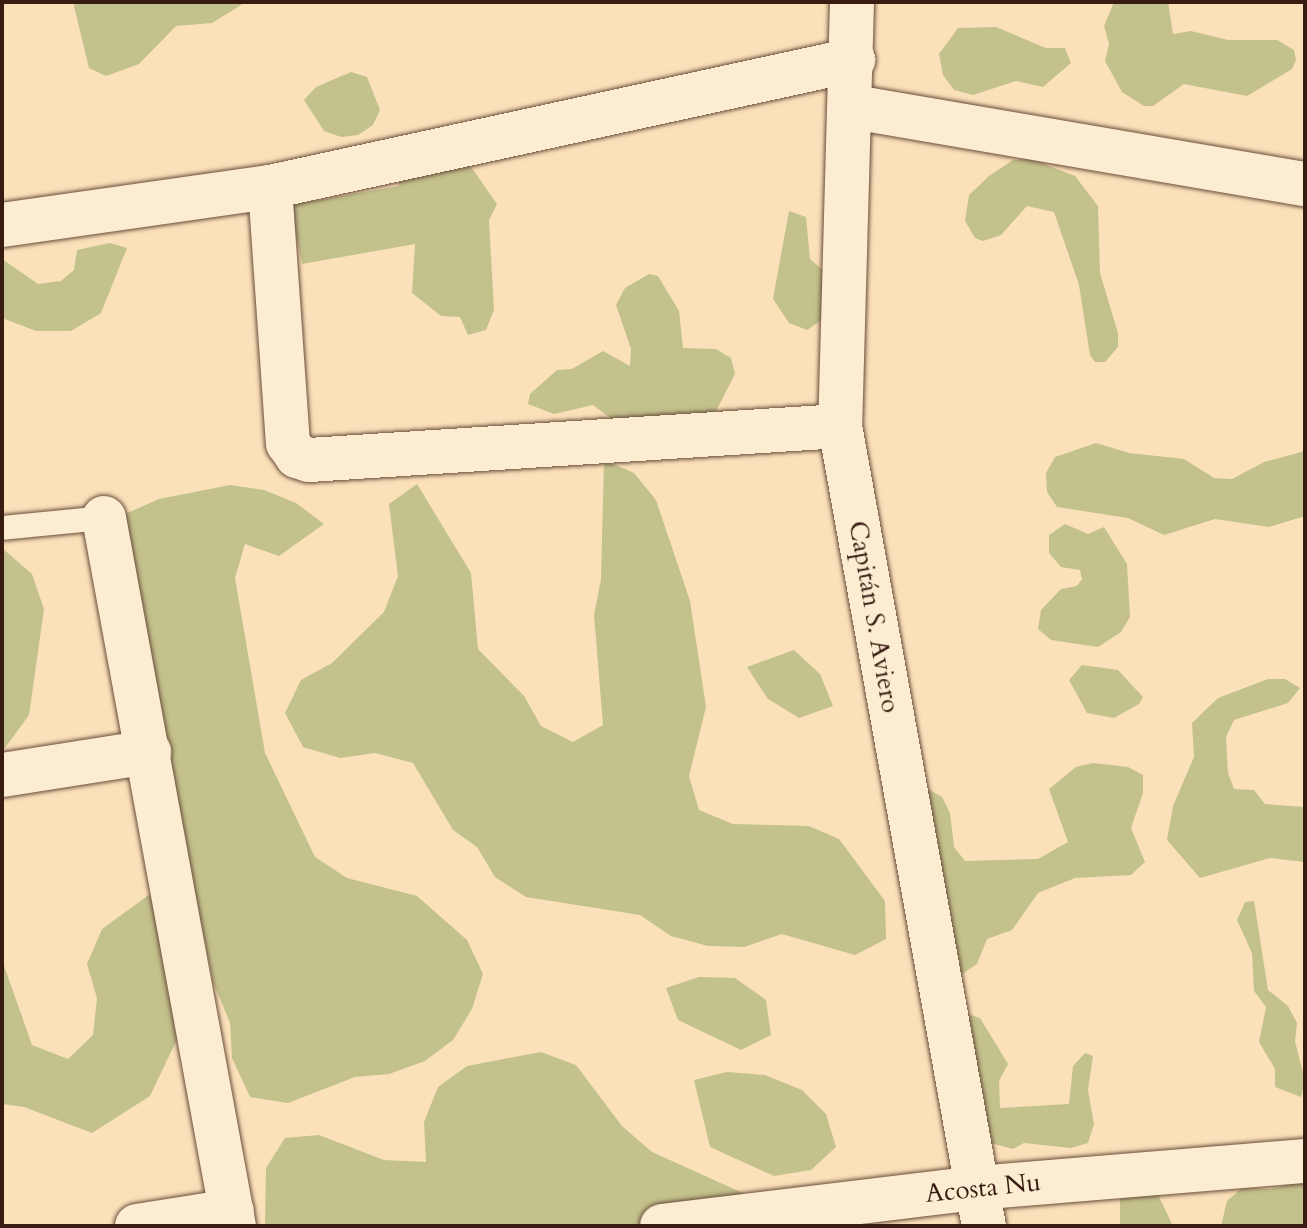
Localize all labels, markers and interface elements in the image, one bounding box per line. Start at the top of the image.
street label: Capitán S. Aviero [842,519,906,715]
street label: Acosta Nu [924,1166,1042,1210]

